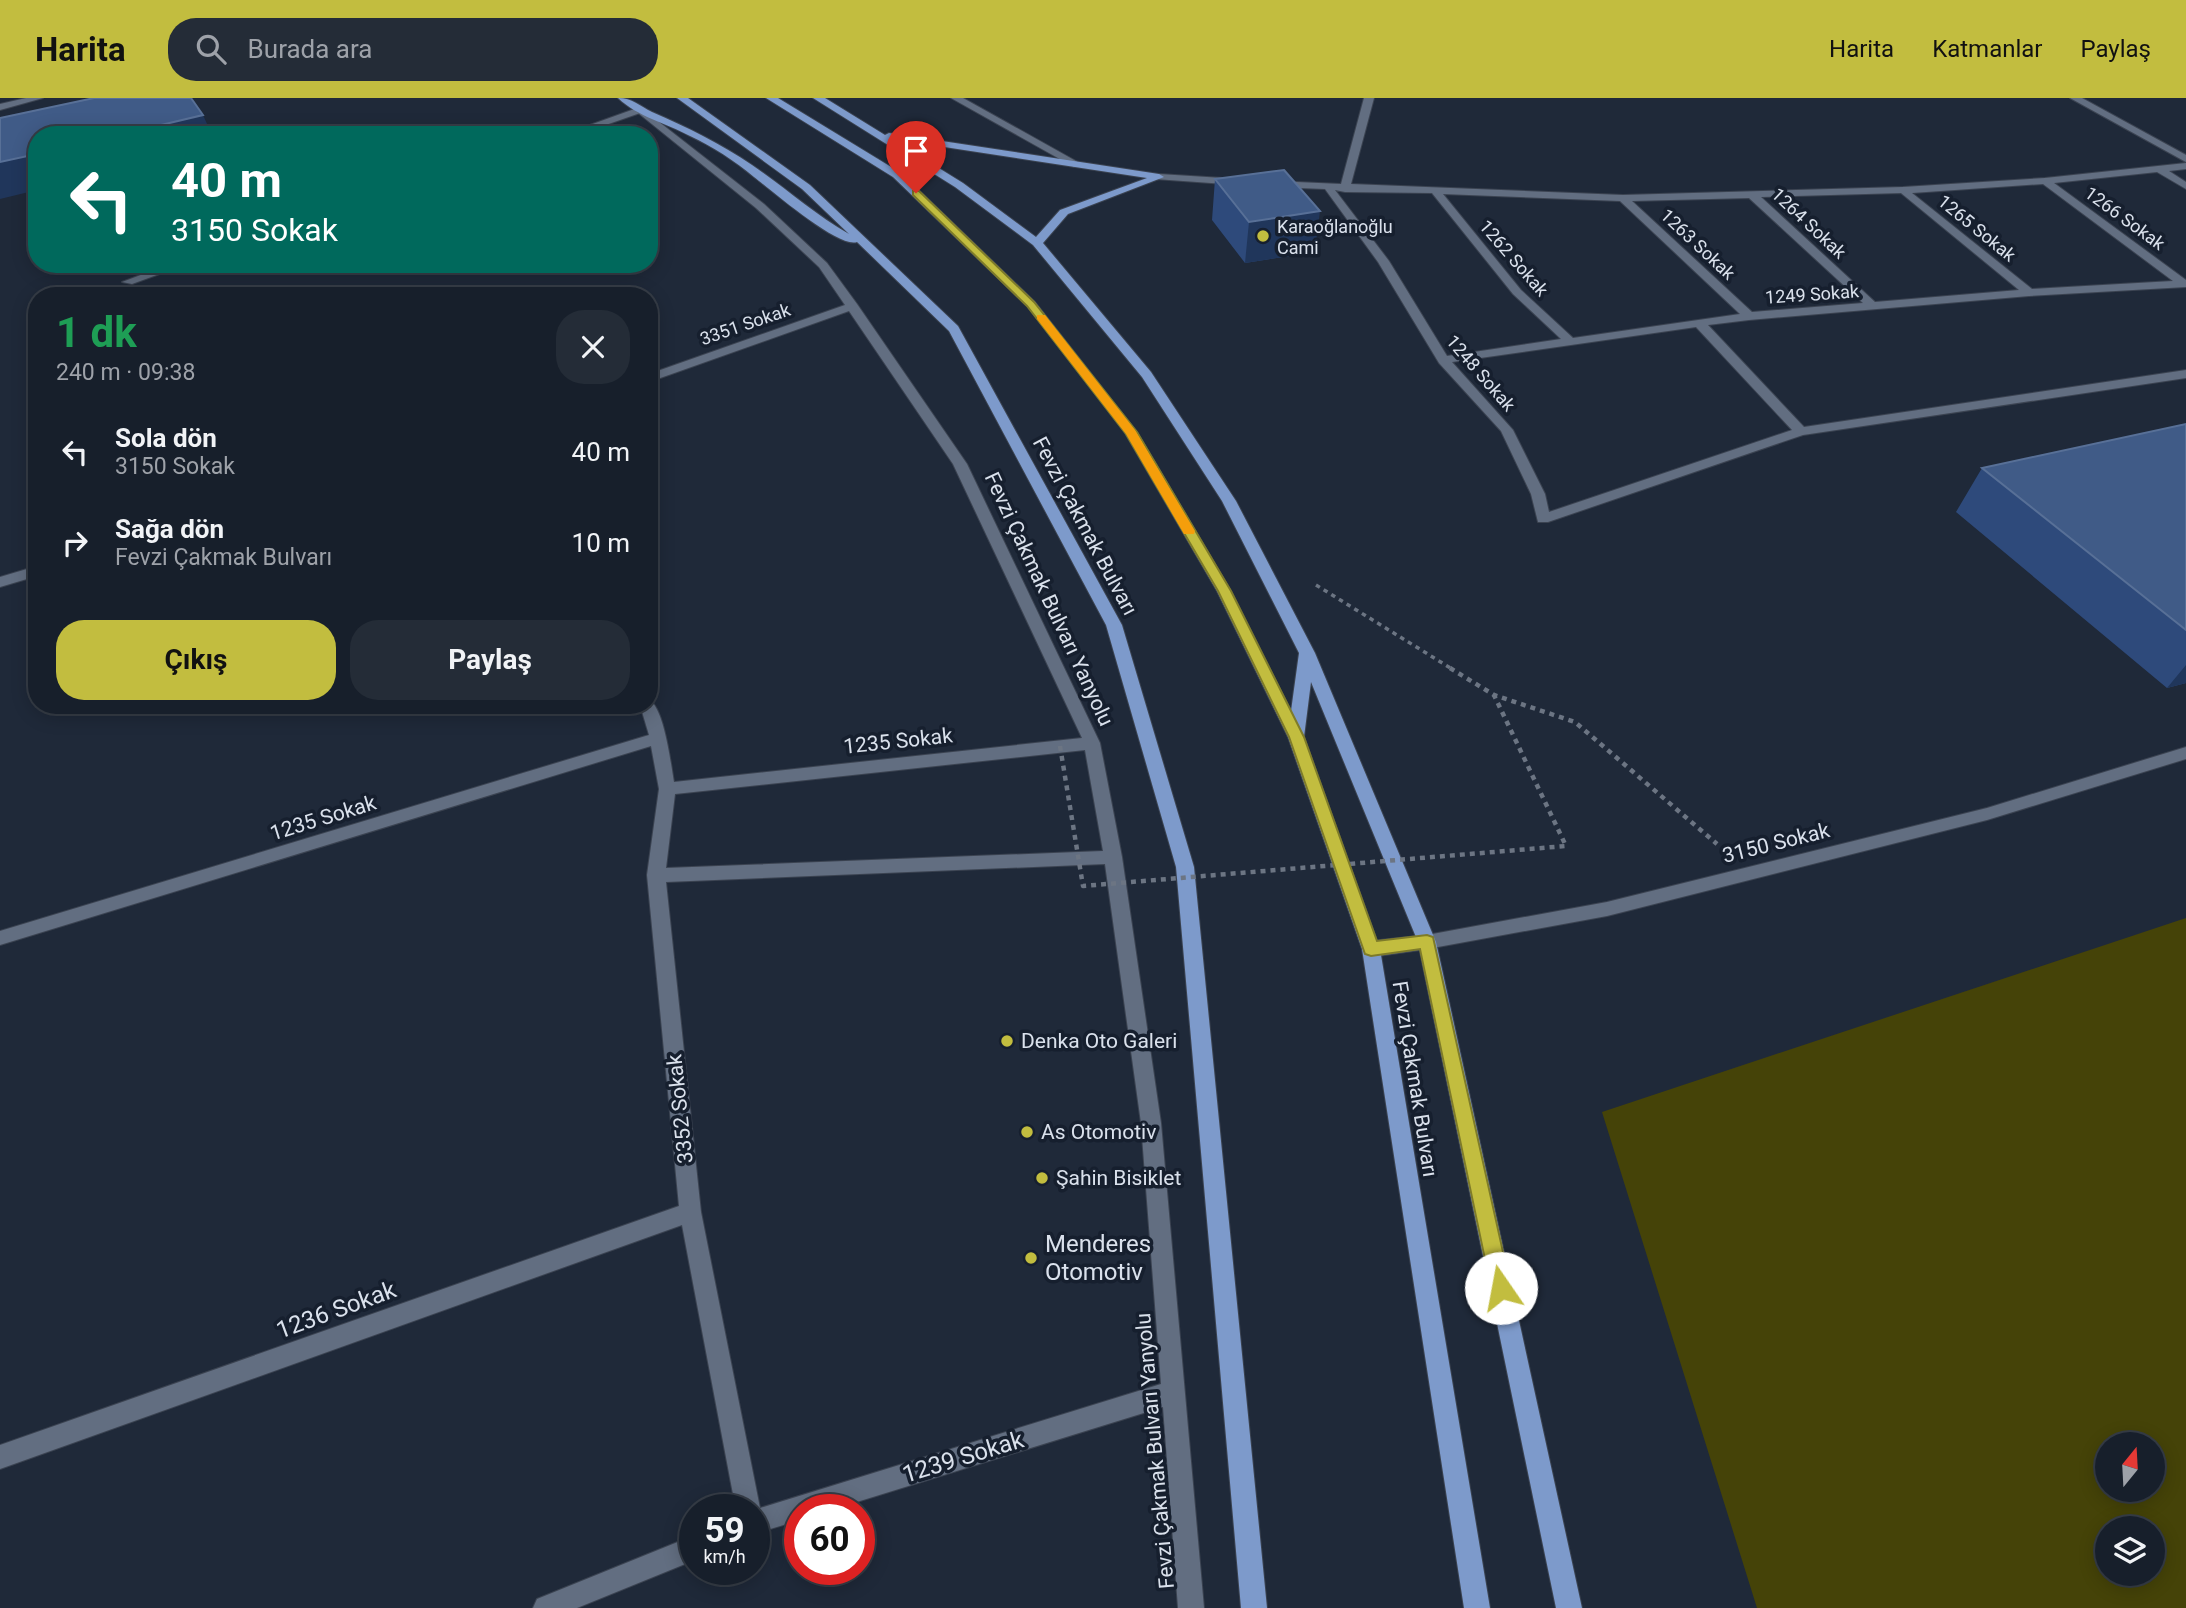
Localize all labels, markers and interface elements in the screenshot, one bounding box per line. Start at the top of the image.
search box [168,18,658,81]
text: Harita [35,30,126,69]
icon: search [192,30,230,68]
text: Burada ara [248,34,372,64]
text: Harita [1829,35,1894,63]
text: Katmanlar [1932,35,2042,63]
text: Paylaş [2080,35,2151,63]
pin [886,121,946,193]
icon: arrive [897,132,935,170]
text: 40 m [171,152,282,209]
icon: left [56,154,147,245]
street label: 1266 Sokak [2081,182,2170,255]
street label: 1264 Sokak [1767,183,1851,263]
street label: 1265 Sokak [1934,190,2021,266]
street label: 1263 Sokak [1656,204,1740,284]
text: 3150 Sokak [171,211,338,249]
place label: Karaoğlanoğlu Cami [1277,216,1393,258]
street label: 1262 Sokak [1475,216,1553,301]
marker: Karaoğlanoğlu Cami [1255,228,1271,244]
street label: 1249 Sokak [1764,280,1860,308]
street label: 3351 Sokak [697,298,794,349]
text: 1 dk [56,308,137,357]
button: close [556,310,630,384]
street label: 1248 Sokak [1442,331,1520,416]
text: 240 m · 09:38 [56,359,195,386]
text: Sola dön [115,423,217,453]
icon: left [56,433,94,471]
street label: Fevzi Çakmak Bulvarı [1028,433,1142,619]
text: 40 m [572,437,630,467]
text: 3150 Sokak [115,453,235,480]
street label: Fevzi Çakmak Bulvarı Yanyolu [980,468,1118,730]
text: Sağa dön [115,514,224,544]
icon: right [56,524,94,562]
text: 10 m [572,528,630,558]
text: Fevzi Çakmak Bulvarı [115,544,332,571]
button: Çıkış [56,620,336,700]
button: Paylaş [350,620,630,700]
street label: 1235 Sokak [842,723,954,759]
street label: 1235 Sokak [267,790,379,845]
street label: 3150 Sokak [1720,818,1832,868]
street label: Fevzi Çakmak Bulvarı [1388,979,1442,1179]
place label: Denka Oto Galeri [1021,1029,1177,1053]
marker: Denka Oto Galeri [999,1033,1015,1049]
street label: 3352 Sokak [662,1053,698,1165]
place label: As Otomotiv [1041,1120,1156,1144]
marker: As Otomotiv [1019,1124,1035,1140]
place label: Şahin Bisiklet [1056,1166,1181,1190]
marker: Şahin Bisiklet [1034,1170,1050,1186]
place label: Menderes Otomotiv [1045,1230,1151,1286]
marker: Menderes Otomotiv [1023,1250,1039,1266]
position arrow [1464,1251,1538,1325]
street label: 1236 Sokak [272,1275,400,1345]
street label: Fevzi Çakmak Bulvarı Yanyolu [1131,1312,1179,1590]
street label: 1239 Sokak [899,1425,1028,1489]
north arrow [2095,1432,2165,1502]
map controls [2095,1432,2165,1586]
speed limit sign: 60 [784,1494,875,1585]
text: 59 [704,1510,745,1551]
button: layers [2095,1516,2165,1586]
text: km/h [703,1546,746,1567]

